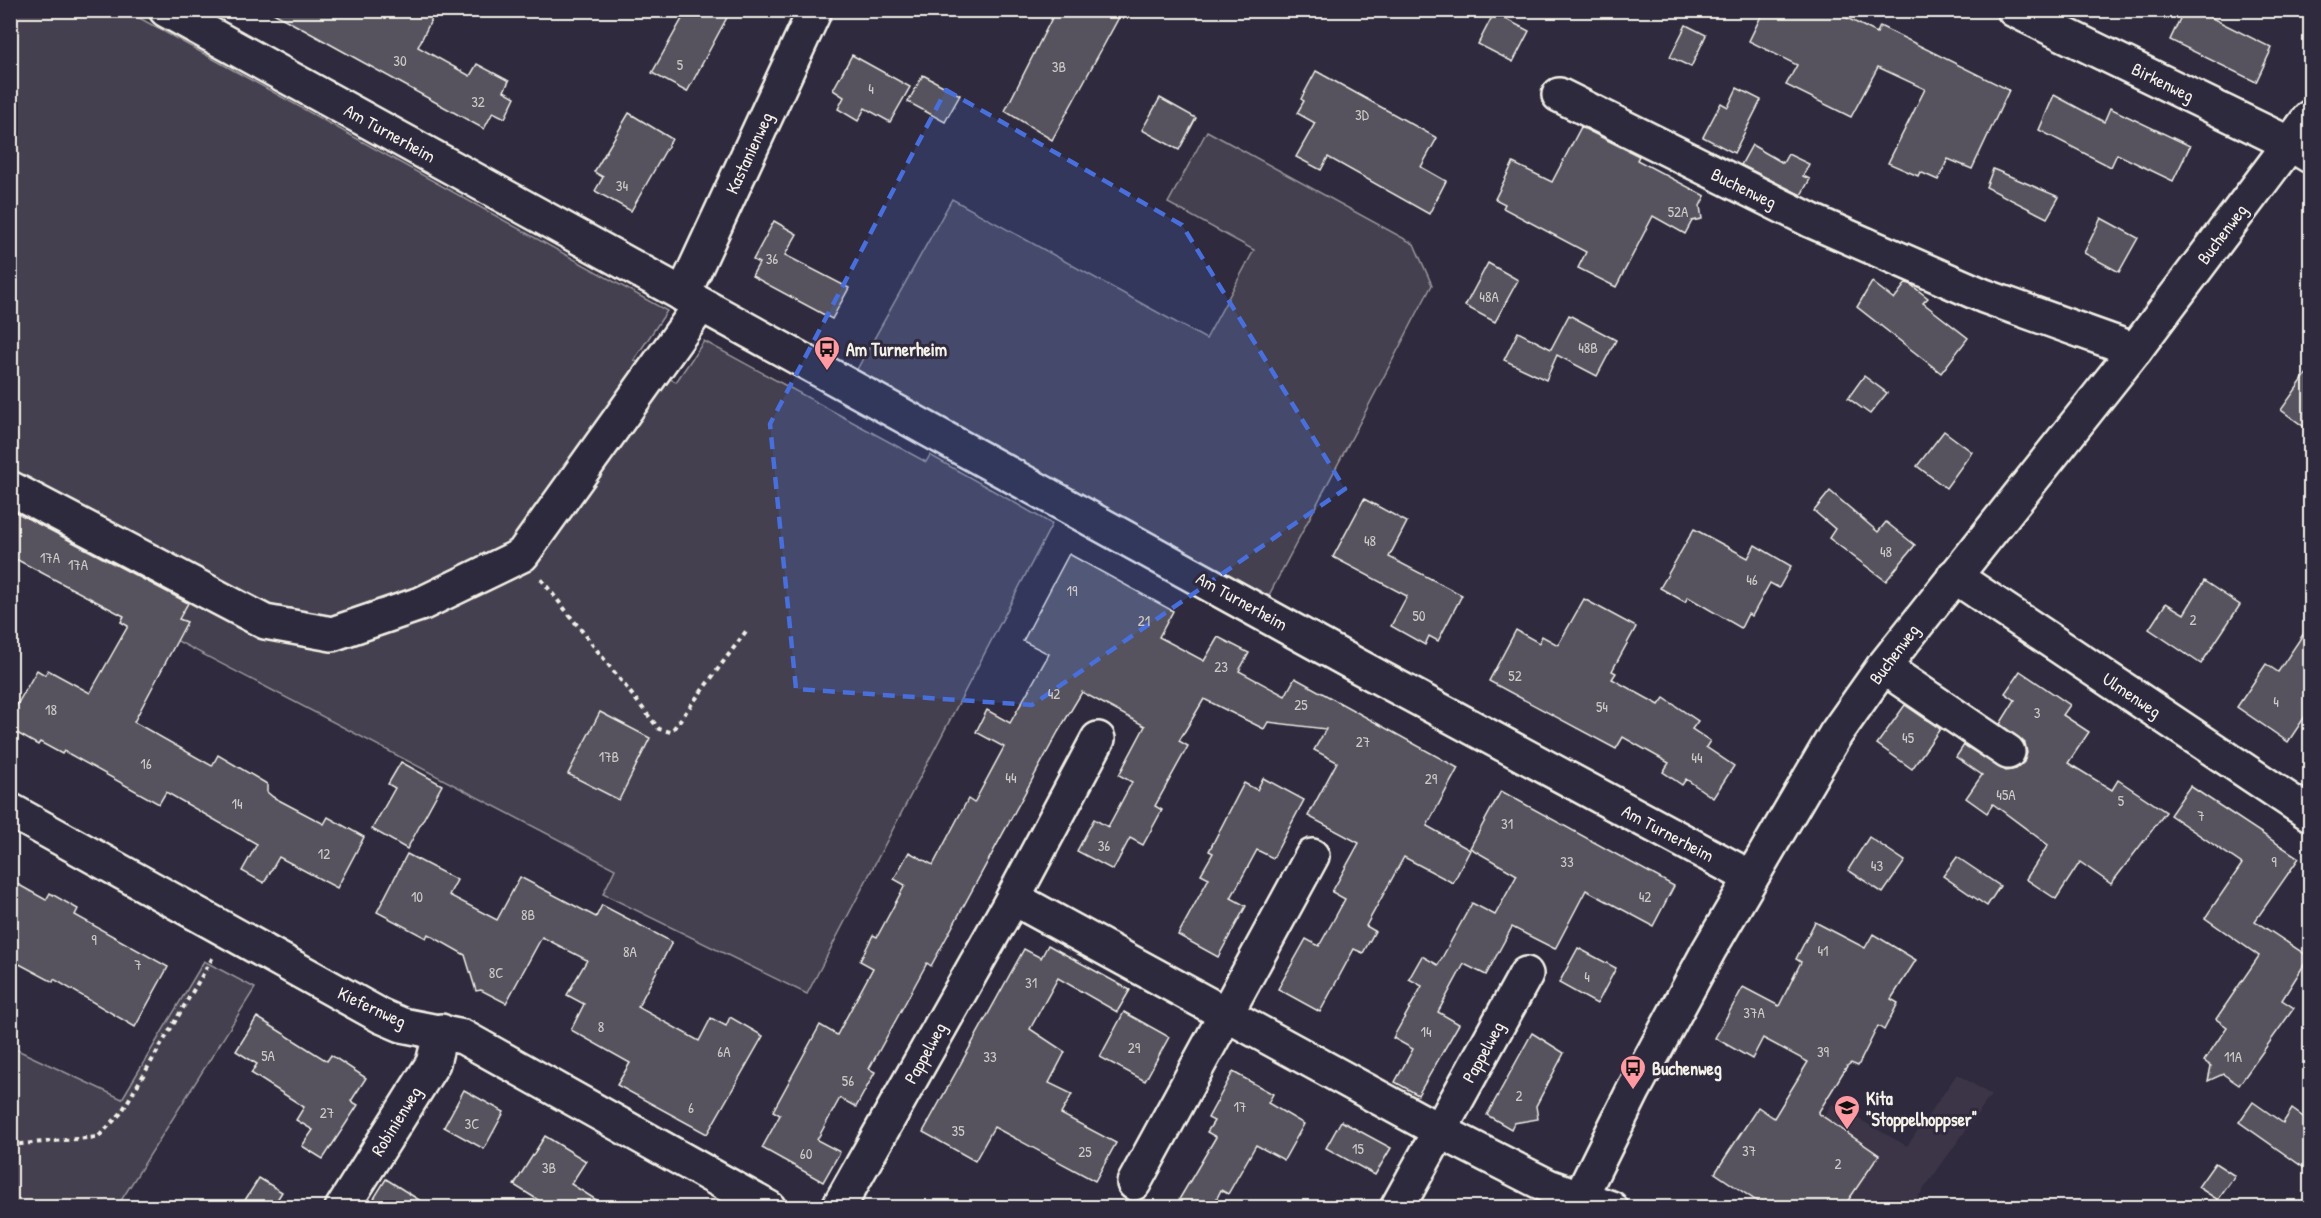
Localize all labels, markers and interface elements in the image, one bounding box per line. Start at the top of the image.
house number: 30 [393,50,407,71]
house number: 5 [677,54,684,75]
house number: 3B [1052,56,1066,77]
street label: Birkenweg [2128,56,2198,108]
house number: 4 [868,78,874,99]
house number: 32 [471,91,485,112]
street label: Am Turnerheim [340,98,440,168]
house number: 3D [1355,104,1370,125]
street label: Kastanienweg [719,108,779,198]
street label: Buchenweg [1707,161,1781,215]
house number: 34 [616,175,629,196]
street label: Buchenweg [2191,199,2253,269]
house number: 52A [1668,201,1689,222]
house number: 36 [766,248,778,269]
house number: 48A [1479,286,1499,307]
bus stop icon: Am Turnerheim [812,334,842,372]
place label: Am Turnerheim [846,337,947,362]
house number: 48B [1578,337,1598,358]
house number: 48 [1364,530,1376,551]
house number: 48 [1880,541,1892,562]
house number: 17A [40,547,61,568]
house number: 17A [68,554,89,575]
street label: Am Turnerheim [1192,566,1292,636]
house number: 46 [1746,569,1758,590]
house number: 19 [1067,580,1078,601]
house number: 50 [1412,605,1426,626]
house number: 2 [2189,609,2197,630]
house number: 21 [1138,610,1150,631]
street label: Buchenweg [1863,619,1925,689]
house number: 23 [1214,656,1228,677]
house number: 52 [1508,665,1522,686]
street label: Ulmenweg [2098,666,2166,724]
house number: 42 [1048,683,1060,704]
house number: 4 [2273,691,2279,712]
house number: 25 [1294,694,1308,715]
house number: 54 [1596,696,1608,717]
house number: 18 [45,699,57,720]
house number: 3 [2034,702,2041,723]
house number: 45 [1902,727,1915,748]
house number: 27 [1356,731,1370,752]
house number: 17B [599,746,619,767]
house number: 44 [1691,747,1703,768]
house number: 16 [140,753,152,774]
house number: 44 [1005,767,1017,788]
house number: 29 [1425,768,1438,789]
house number: 45A [1996,784,2016,805]
house number: 5 [2118,790,2125,811]
house number: 14 [231,793,243,814]
street label: Am Turnerheim [1618,798,1718,868]
house number: 7 [2197,805,2205,826]
house number: 31 [1501,813,1513,834]
house number: 36 [1098,835,1110,856]
house number: 12 [318,843,330,864]
house number: 33 [1560,851,1574,872]
house number: 9 [2271,851,2277,872]
house number: 43 [1871,855,1883,876]
house number: 10 [411,886,423,907]
house number: 42 [1639,886,1651,907]
house number: 8B [521,904,535,925]
house number: 9 [91,929,97,950]
house number: 41 [1817,940,1829,961]
house number: 8A [623,941,638,962]
house number: 7 [134,954,142,975]
house number: 8C [489,962,503,983]
house number: 4 [1584,966,1590,987]
house number: 31 [1025,972,1037,993]
street label: Kiefernweg [334,980,410,1034]
house number: 37A [1743,1002,1765,1023]
house number: 8 [598,1016,604,1037]
street label: Pappelweg [1456,1017,1510,1087]
street label: Pappelweg [898,1018,952,1088]
house number: 14 [1420,1021,1432,1042]
house number: 29 [1128,1037,1141,1058]
house number: 6A [717,1041,731,1062]
house number: 39 [1817,1041,1830,1062]
house number: 5A [261,1045,276,1066]
house number: 33 [983,1046,997,1067]
house number: 11A [2224,1046,2243,1067]
bus stop icon: Buchenweg [1618,1053,1648,1091]
place label: Buchenweg [1652,1056,1722,1082]
house number: 56 [842,1070,854,1091]
street label: Robinienweg [365,1081,427,1161]
house number: 2 [1515,1085,1523,1106]
place label: Kita "Stoppelhoppser" [1866,1086,1977,1133]
school or university icon: Kita "Stoppelhoppser" [1832,1093,1862,1131]
house number: 17 [1234,1096,1246,1117]
house number: 6 [688,1097,694,1118]
house number: 27 [320,1102,334,1123]
house number: 3C [465,1113,479,1134]
house number: 35 [951,1120,965,1141]
house number: 15 [1352,1138,1365,1159]
house number: 37 [1742,1140,1756,1161]
house number: 25 [1078,1141,1092,1162]
house number: 60 [800,1143,813,1164]
house number: 2 [1834,1153,1842,1174]
house number: 3B [542,1157,556,1178]

